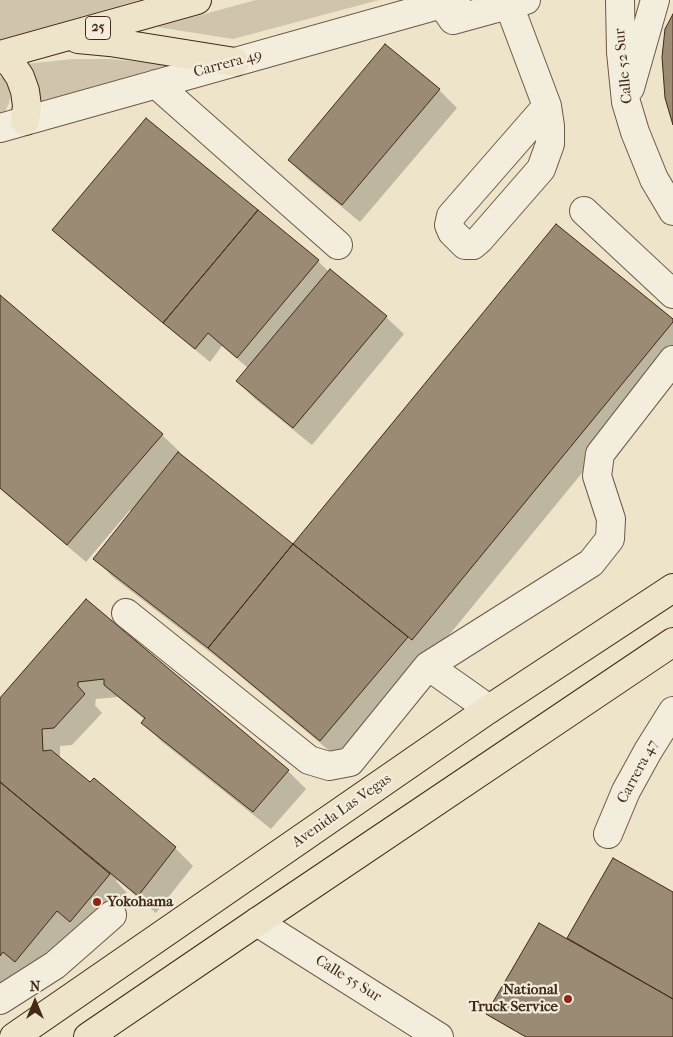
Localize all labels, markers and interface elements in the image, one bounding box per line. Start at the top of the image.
road number: 25 [86,16,110,40]
street label: Calle 52 Sur [611,27,637,105]
street label: Carrera 49 [192,46,264,82]
street label: Carrera 47 [614,737,662,807]
street label: Avenida Las Vegas [289,770,395,852]
place label: Yokohama [107,893,173,911]
marker: Yokohama [91,896,103,908]
street label: Calle 55 Sur [312,952,384,1006]
north arrow [10,977,60,1027]
text: N [30,978,40,995]
place label: National Truck Service [469,981,558,1016]
marker: National Truck Service [562,993,574,1005]

